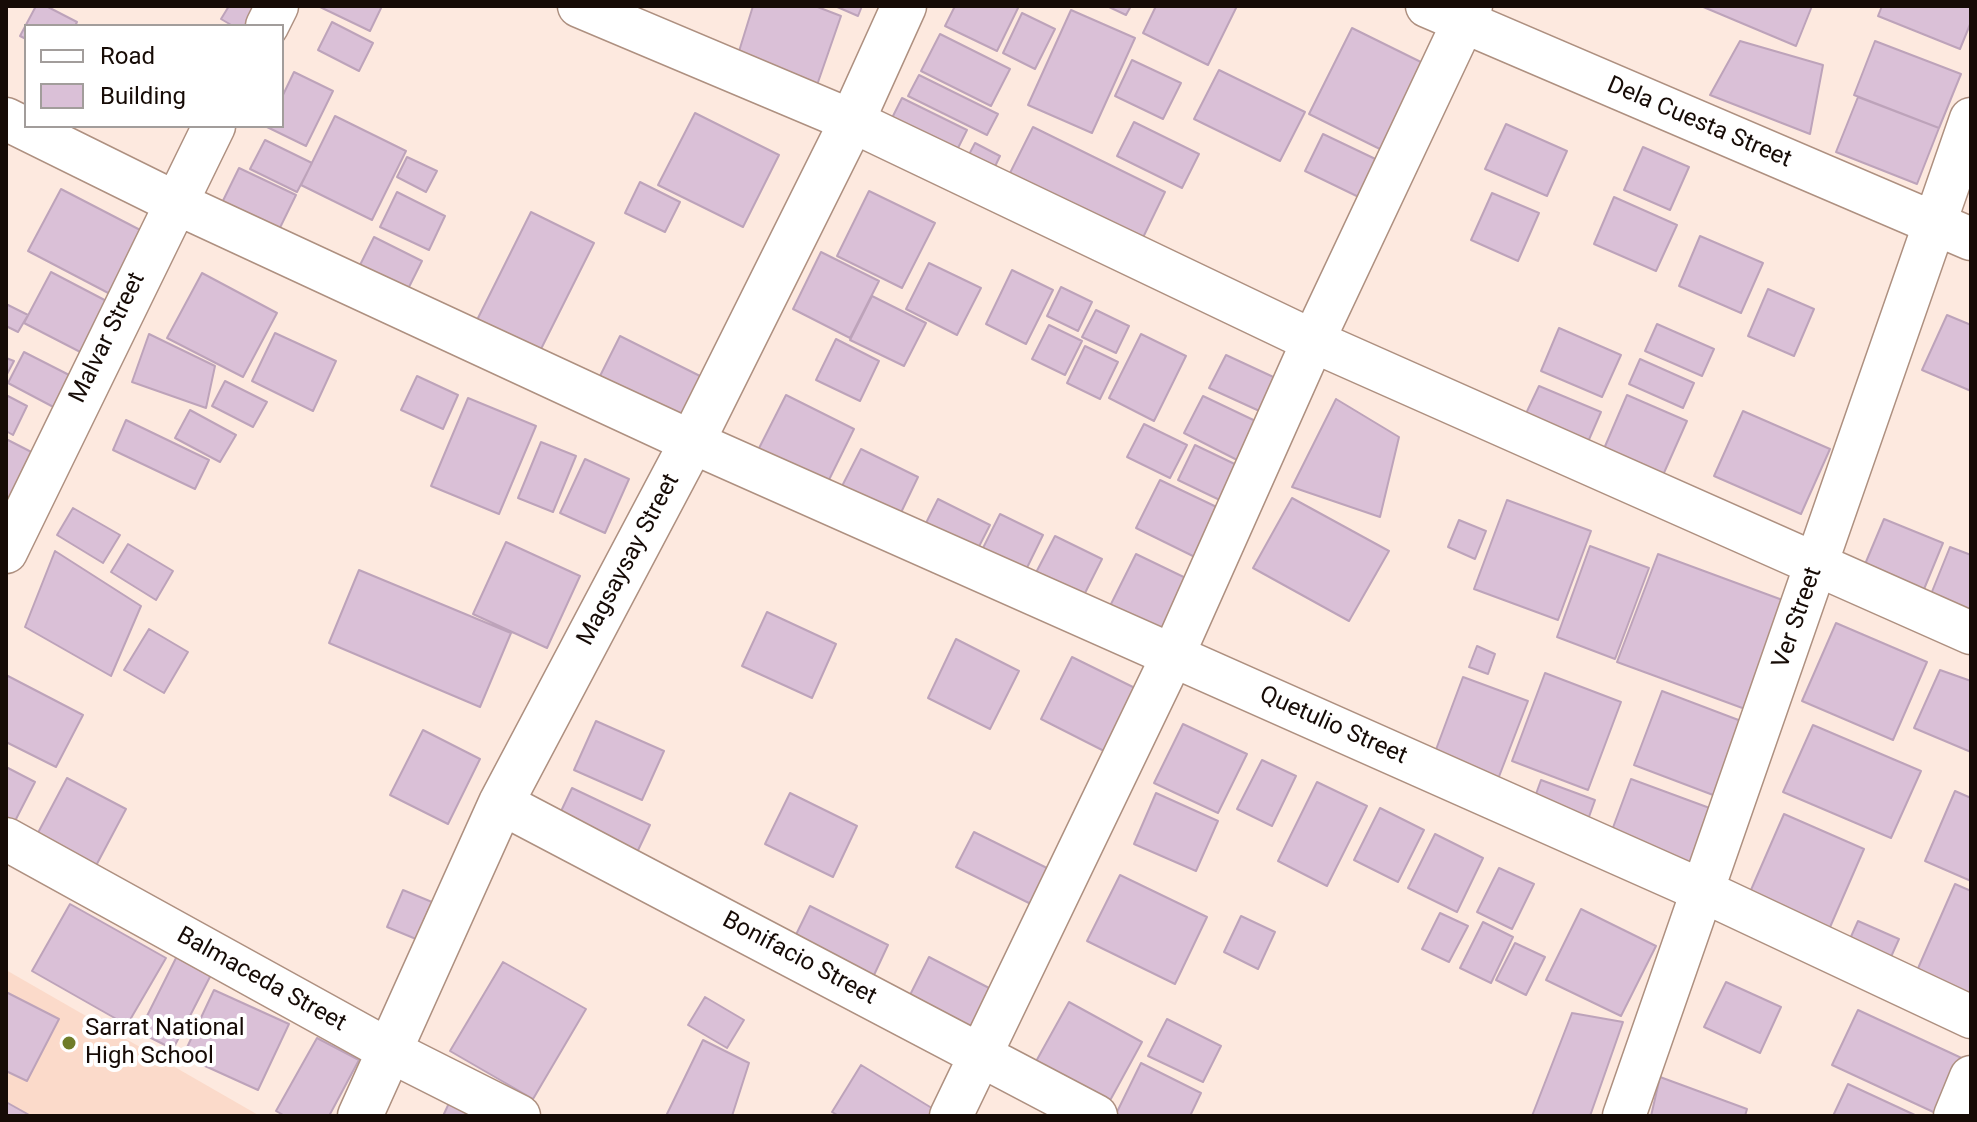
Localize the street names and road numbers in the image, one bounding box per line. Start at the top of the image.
street label: Dela Cuesta Street [1602,71,1796,175]
street label: Malvar Street [64,268,152,408]
street label: Magsaysay Street [572,469,686,651]
street label: Ver Street [1767,564,1829,672]
street label: Quetulio Street [1255,681,1411,771]
street label: Bonifacio Street [717,906,881,1012]
street label: Balmaceda Street [171,922,351,1038]

